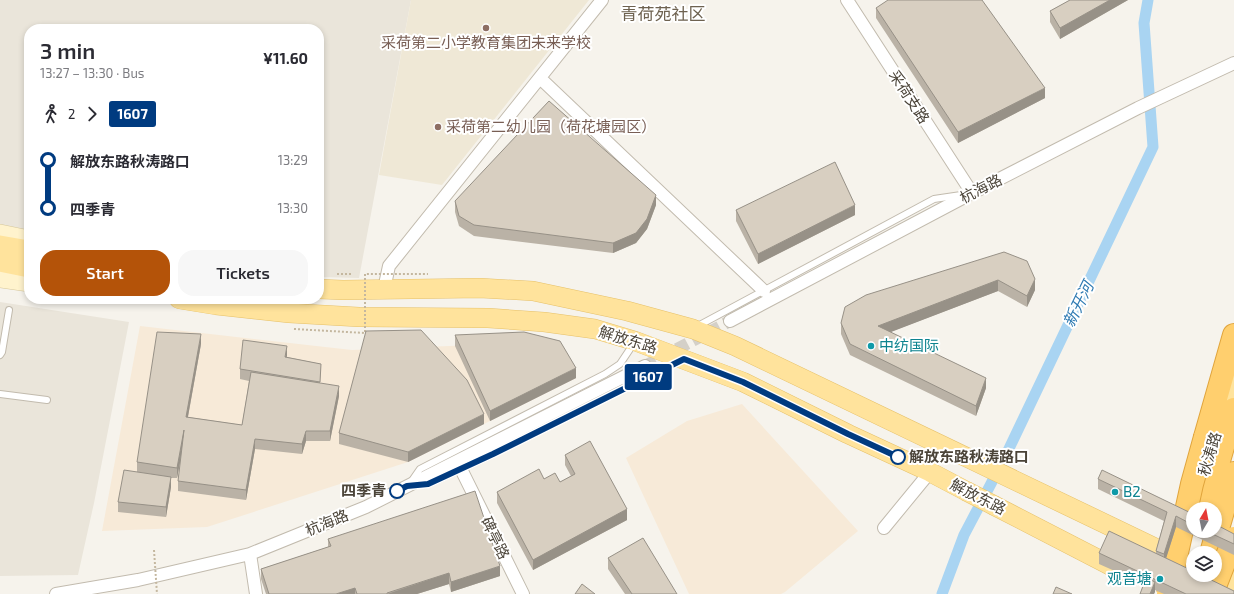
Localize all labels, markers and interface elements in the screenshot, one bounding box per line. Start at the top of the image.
district label: 青荷苑社区 [621,3,706,23]
marker: 采荷第二小学教育集团未来学校 [481,23,491,33]
place label: 采荷第二小学教育集团未来学校 [381,33,591,51]
text: 3 min [40,37,95,63]
text: ¥11.60 [263,49,308,67]
text: 13:27 – 13:30 · Bus [40,65,144,81]
street label: 采荷支路 [886,66,934,127]
icon: walk [40,103,62,125]
icon: forward [81,103,103,125]
text: 1607 [117,105,148,122]
text: 2 [68,106,75,122]
place label: 采荷第二幼儿园（荷花塘园区） [446,117,656,135]
marker: 采荷第二幼儿园（荷花塘园区） [433,122,443,132]
text: 解放东路秋涛路口 [70,152,190,170]
text: 13:29 [278,152,308,168]
street label: 杭海路 [956,170,1005,206]
text: 四季青 [70,200,115,218]
text: 13:30 [277,200,308,216]
button: Start [40,250,170,296]
button: Tickets [178,250,308,296]
water label: 新开河 [1058,275,1098,330]
street label: 解放东路 [597,322,660,356]
place label: 中纺国际 [879,336,939,354]
marker: 中纺国际 [866,341,876,351]
line badge: 1607 [620,364,676,390]
text: 1607 [633,368,663,385]
street label: 秋涛路 [1194,430,1224,478]
place label: 解放东路秋涛路口 [909,447,1029,465]
marker: 解放东路秋涛路口 [890,449,906,465]
street label: 解放东路 [948,474,1009,518]
place label: 四季青 [341,481,386,499]
place label: B2 [1123,482,1141,500]
marker: 四季青 [389,483,405,499]
marker: B2 [1110,487,1120,497]
north arrow [1186,502,1222,538]
map controls [1186,502,1222,582]
street label: 杭海路 [302,505,351,539]
street label: 碑亭路 [478,513,514,562]
button: layers [1186,546,1222,582]
place label: 观音塘 [1107,569,1152,587]
marker: 观音塘 [1155,574,1165,584]

